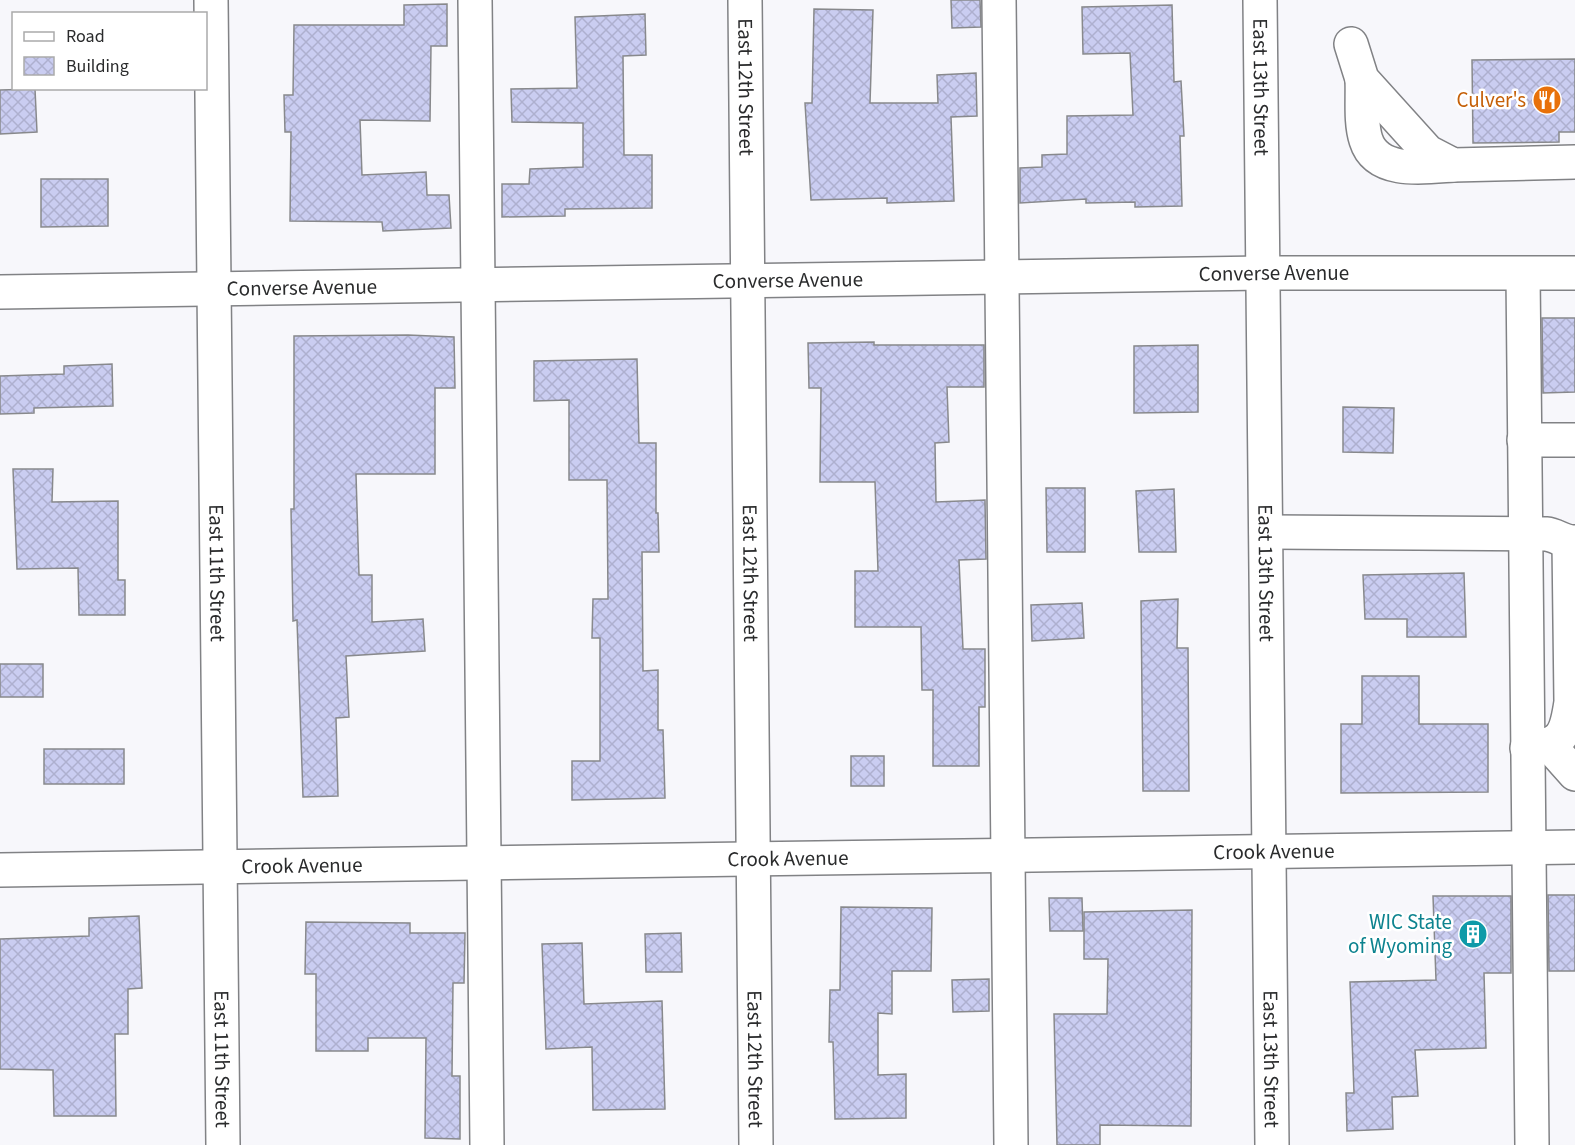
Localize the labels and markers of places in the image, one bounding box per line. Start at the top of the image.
restaurant icon: Culver's [1531,84,1563,116]
place label: Culver's [1456,85,1526,115]
place label: WIC State of Wyoming [1348,907,1452,961]
building icon: WIC State of Wyoming [1457,918,1489,950]

